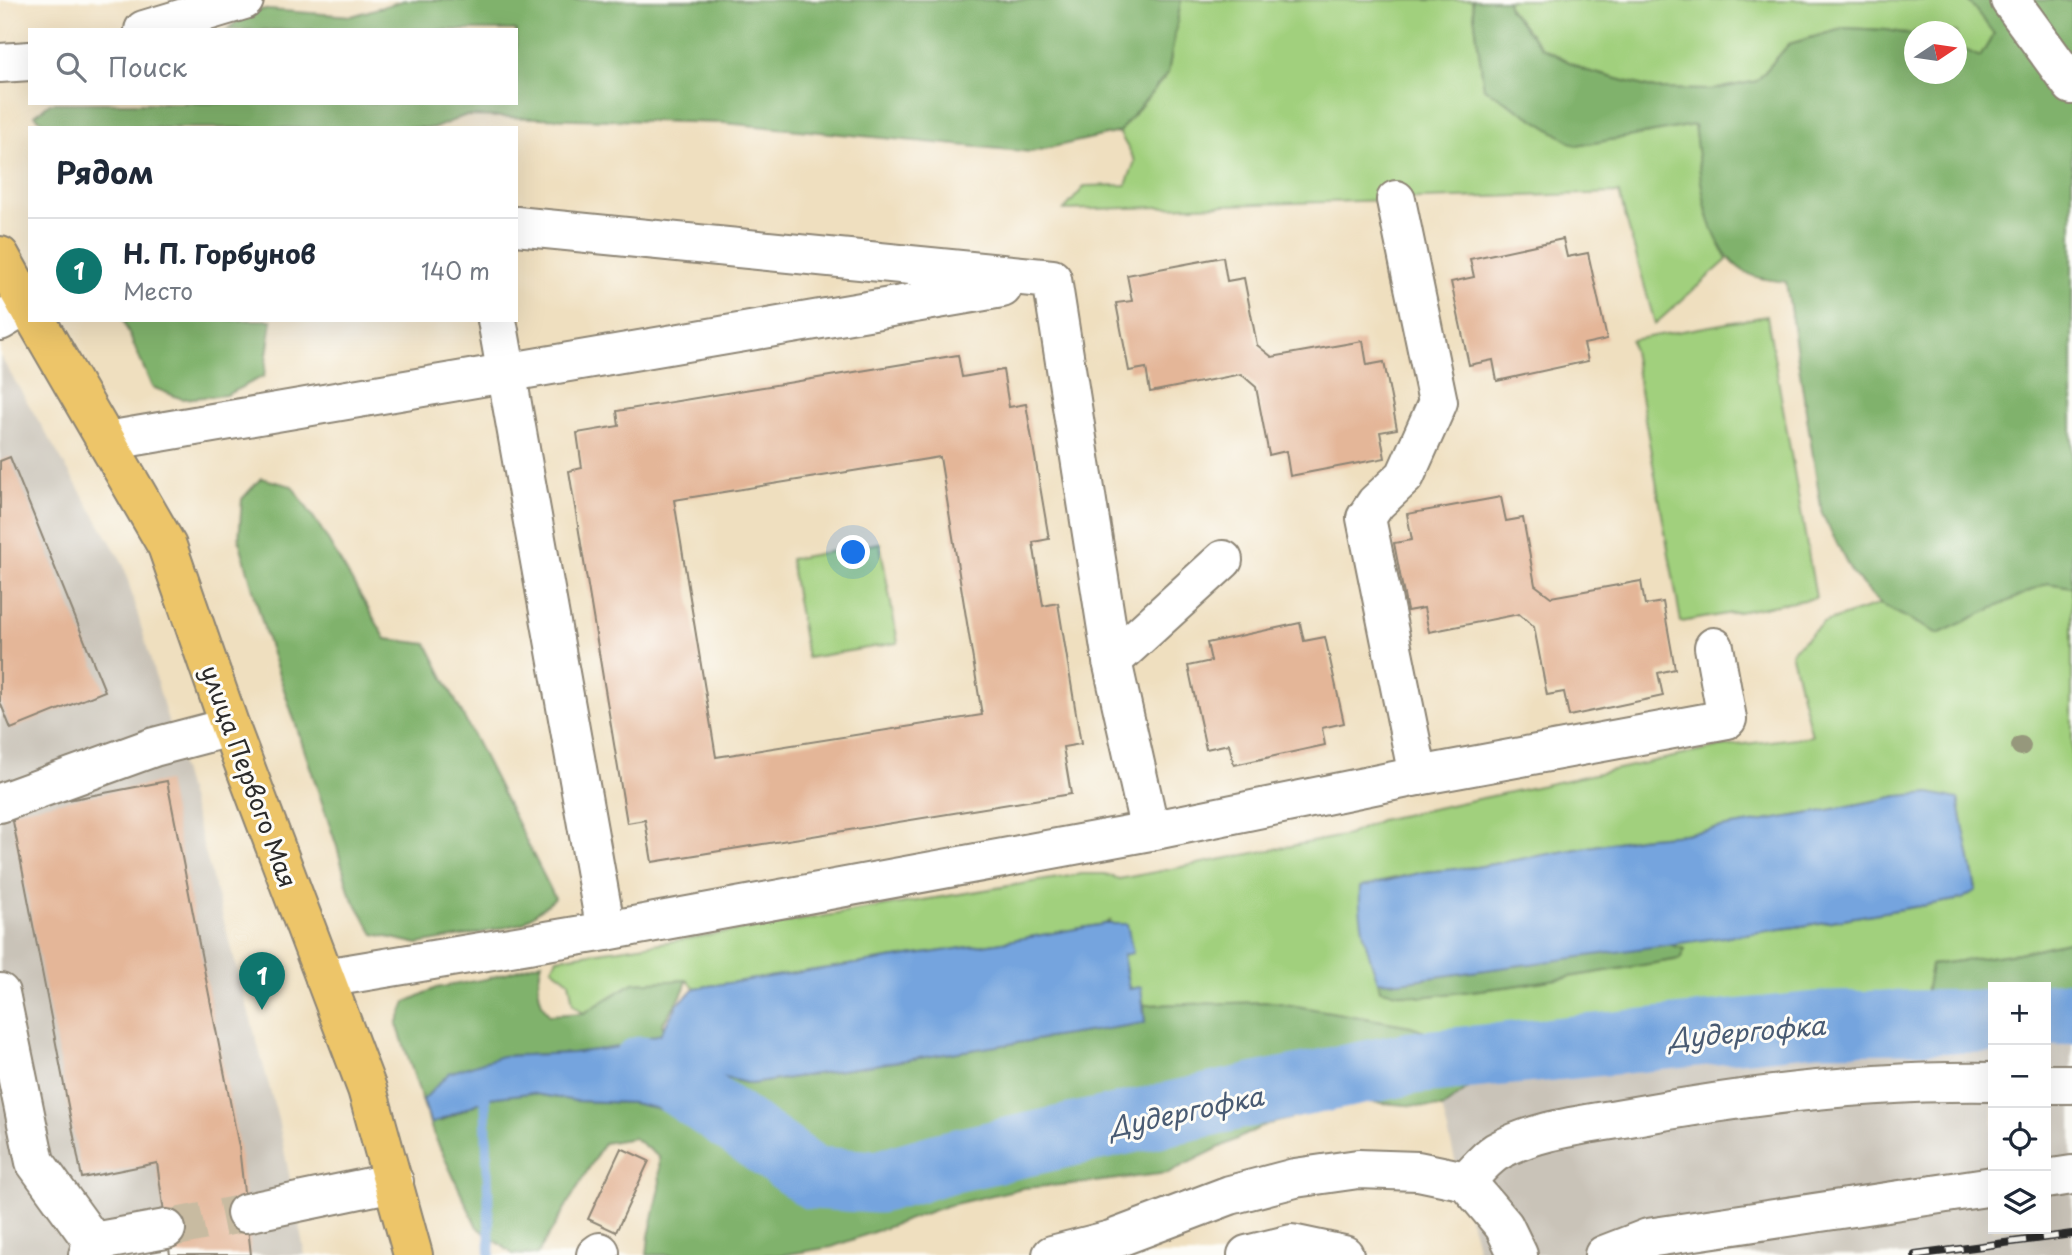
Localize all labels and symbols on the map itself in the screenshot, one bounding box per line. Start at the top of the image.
north arrow [1904,21,1967,84]
your location [836,535,870,569]
street label: улица Первого Мая [193,660,307,892]
pin: 1 [239,952,285,1010]
water label: Дудергофка [1664,1005,1828,1058]
water label: Дудергофка [1102,1075,1268,1147]

